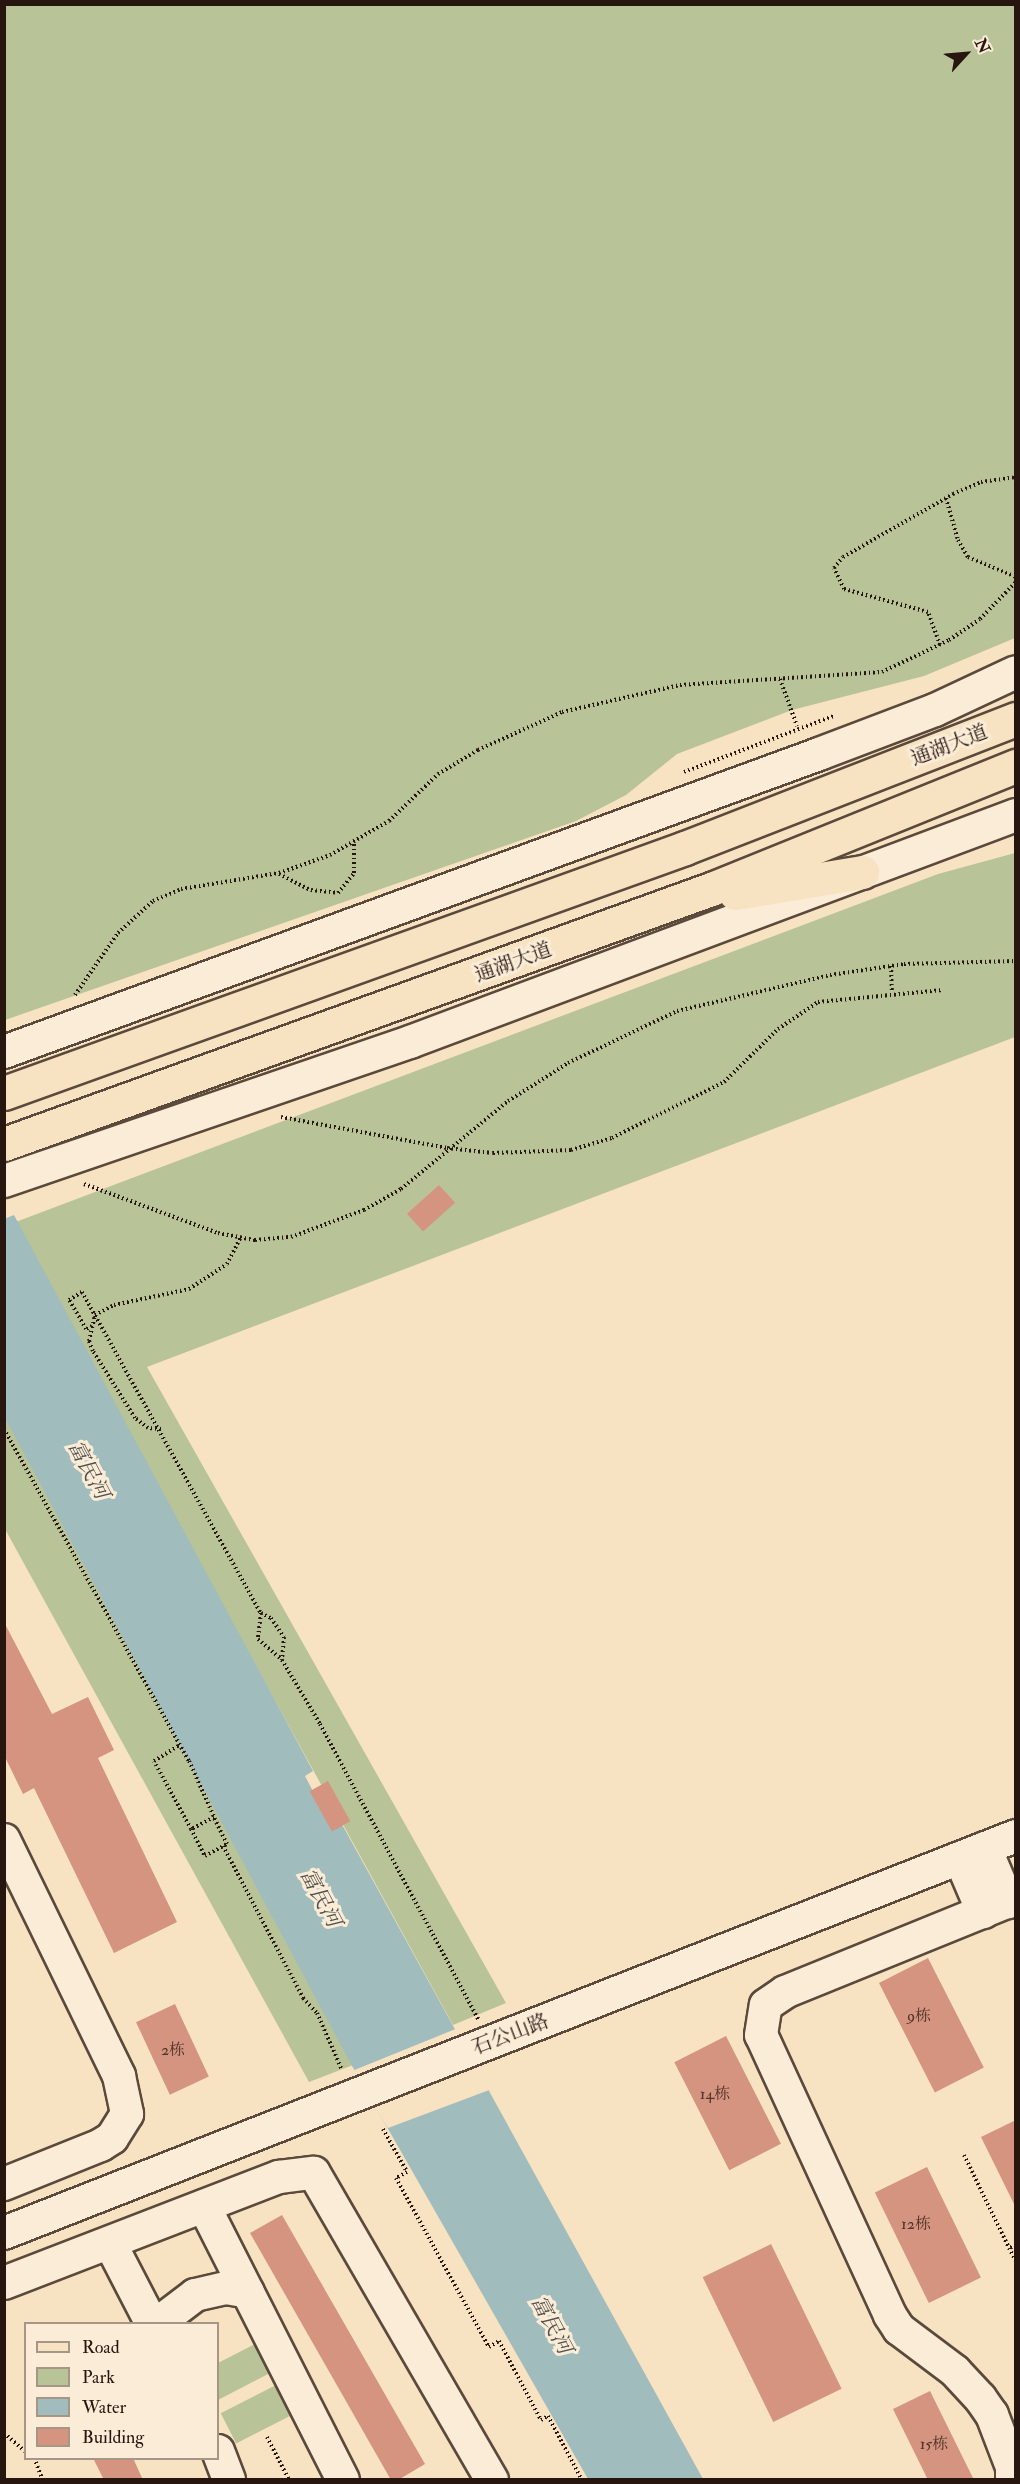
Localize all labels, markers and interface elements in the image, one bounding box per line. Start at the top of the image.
north arrow [936,24,996,84]
text: N [970,35,994,57]
street label: 通湖大道 [907,719,991,771]
street label: 通湖大道 [471,937,555,987]
water label: 富民河 [62,1436,114,1504]
water label: 富民河 [294,1864,346,1932]
house number: 9栋 [907,2006,931,2026]
street label: 石公山路 [468,2008,552,2060]
house number: 2栋 [161,2040,185,2060]
house number: 14栋 [700,2084,730,2104]
house number: 12栋 [901,2214,931,2234]
water label: 富民河 [525,2291,577,2359]
legend [24,2322,219,2460]
text: Road [82,2336,120,2359]
text: Park [82,2366,115,2389]
text: Water [82,2396,126,2419]
text: Building [82,2426,144,2449]
house number: 15栋 [920,2434,948,2454]

